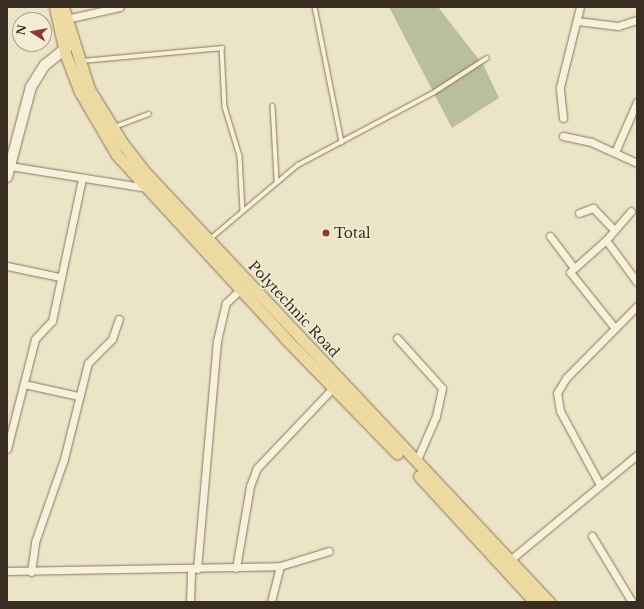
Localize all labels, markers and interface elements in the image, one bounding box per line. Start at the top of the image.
north arrow [12,12,52,52]
text: N [13,23,29,36]
place label: Total [334,225,370,241]
marker: Total [321,228,331,238]
street label: Polytechnic Road [245,257,343,361]

